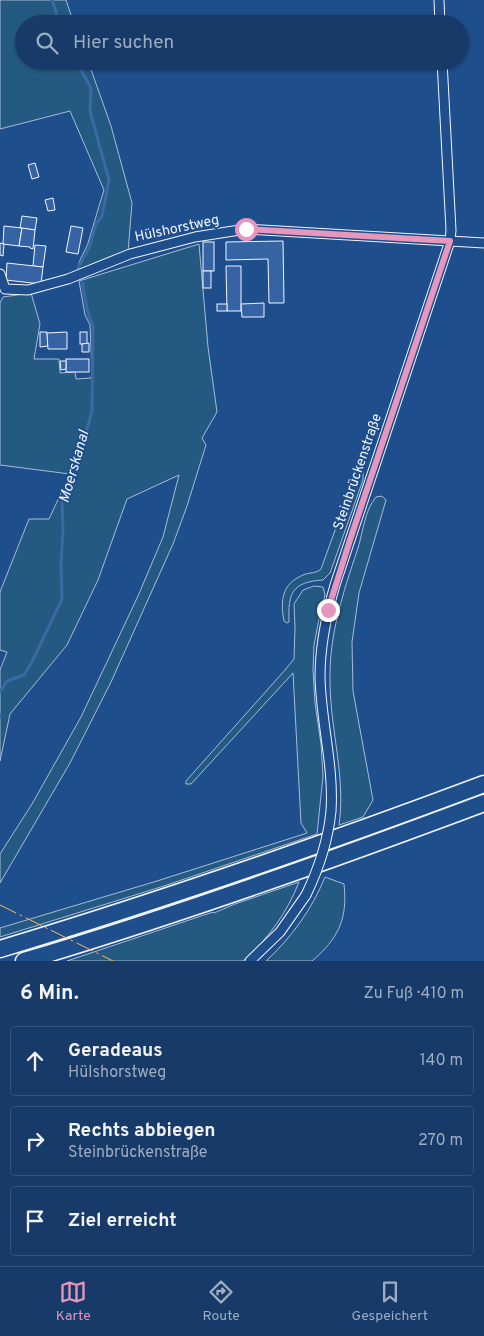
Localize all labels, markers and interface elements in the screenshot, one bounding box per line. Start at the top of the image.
search box [15,15,469,70]
icon: search [33,29,61,57]
text: Hier suchen [73,31,174,55]
street label: Hülshorstweg [133,212,221,246]
route start [235,218,258,241]
street label: Steinbrückenstraße [330,412,386,532]
water label: Moerskanal [56,427,95,505]
route end [317,599,340,622]
text: 6 Min. [20,980,79,1007]
text: Zu Fuß · 410 m [363,984,464,1004]
text: Geradeaus [68,1039,163,1063]
icon: ahead [21,1047,49,1075]
text: 140 m [420,1051,463,1071]
text: Hülshorstweg [68,1063,166,1083]
text: Rechts abbiegen [68,1119,216,1143]
icon: right [21,1127,49,1155]
text: 270 m [418,1131,463,1151]
text: Steinbrückenstraße [68,1143,207,1163]
icon: arrive [21,1207,49,1235]
text: Ziel erreicht [68,1209,177,1233]
tab: Karte [56,1278,91,1325]
tab: Route [203,1278,240,1325]
tab: Gespeichert [352,1278,428,1325]

